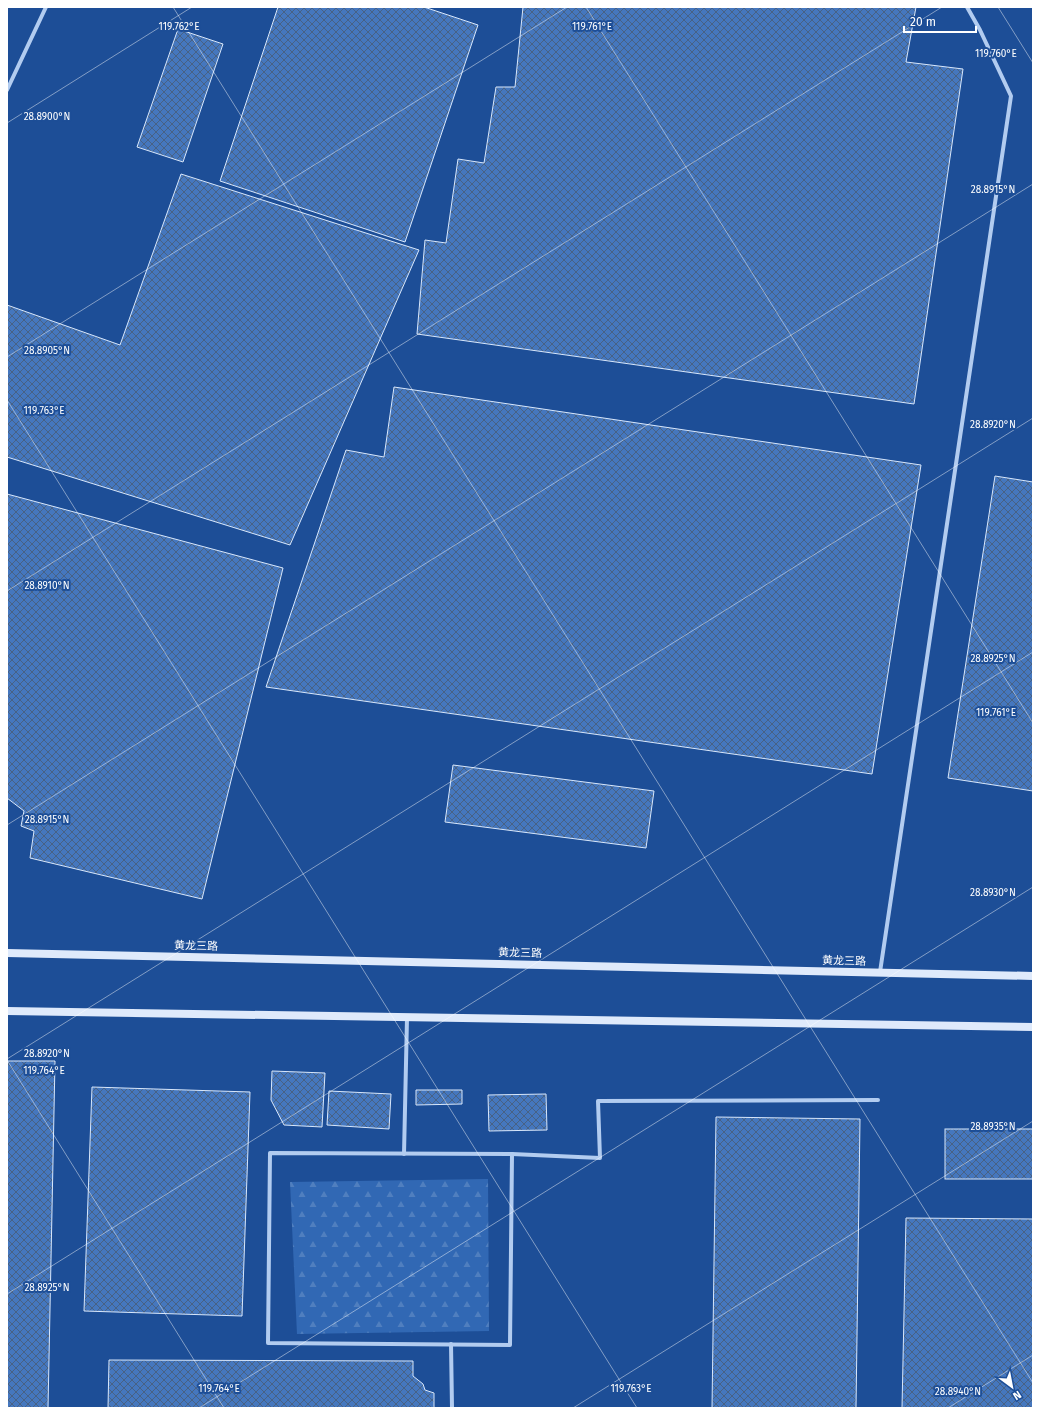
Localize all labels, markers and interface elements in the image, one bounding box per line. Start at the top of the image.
scale bar [904,8,976,34]
text: 20 m [910,15,936,29]
text: 119.762°E [158,21,200,33]
text: 119.761°E [572,21,612,33]
text: 119.760°E [975,48,1017,60]
text: 28.8900°N [24,111,70,123]
text: 28.8915°N [971,184,1015,196]
text: 28.8905°N [24,345,70,357]
text: 119.763°E [23,405,65,417]
text: 28.8920°N [970,419,1016,431]
text: 28.8910°N [24,580,70,592]
text: 28.8925°N [970,653,1016,665]
text: 119.761°E [976,707,1016,719]
text: 28.8915°N [25,814,69,826]
text: 28.8930°N [970,887,1016,899]
street label: 黄龙三路 [174,939,218,953]
street label: 黄龙三路 [498,946,542,960]
street label: 黄龙三路 [822,954,866,968]
text: 28.8920°N [24,1048,70,1060]
text: 119.764°E [23,1065,65,1077]
text: 28.8935°N [970,1121,1016,1133]
text: 28.8925°N [24,1282,70,1294]
north arrow [992,1367,1032,1407]
text: 119.764°E [198,1383,240,1395]
text: 119.763°E [610,1383,652,1395]
text: 28.8940°N [935,1386,981,1398]
text: N [1010,1388,1024,1403]

